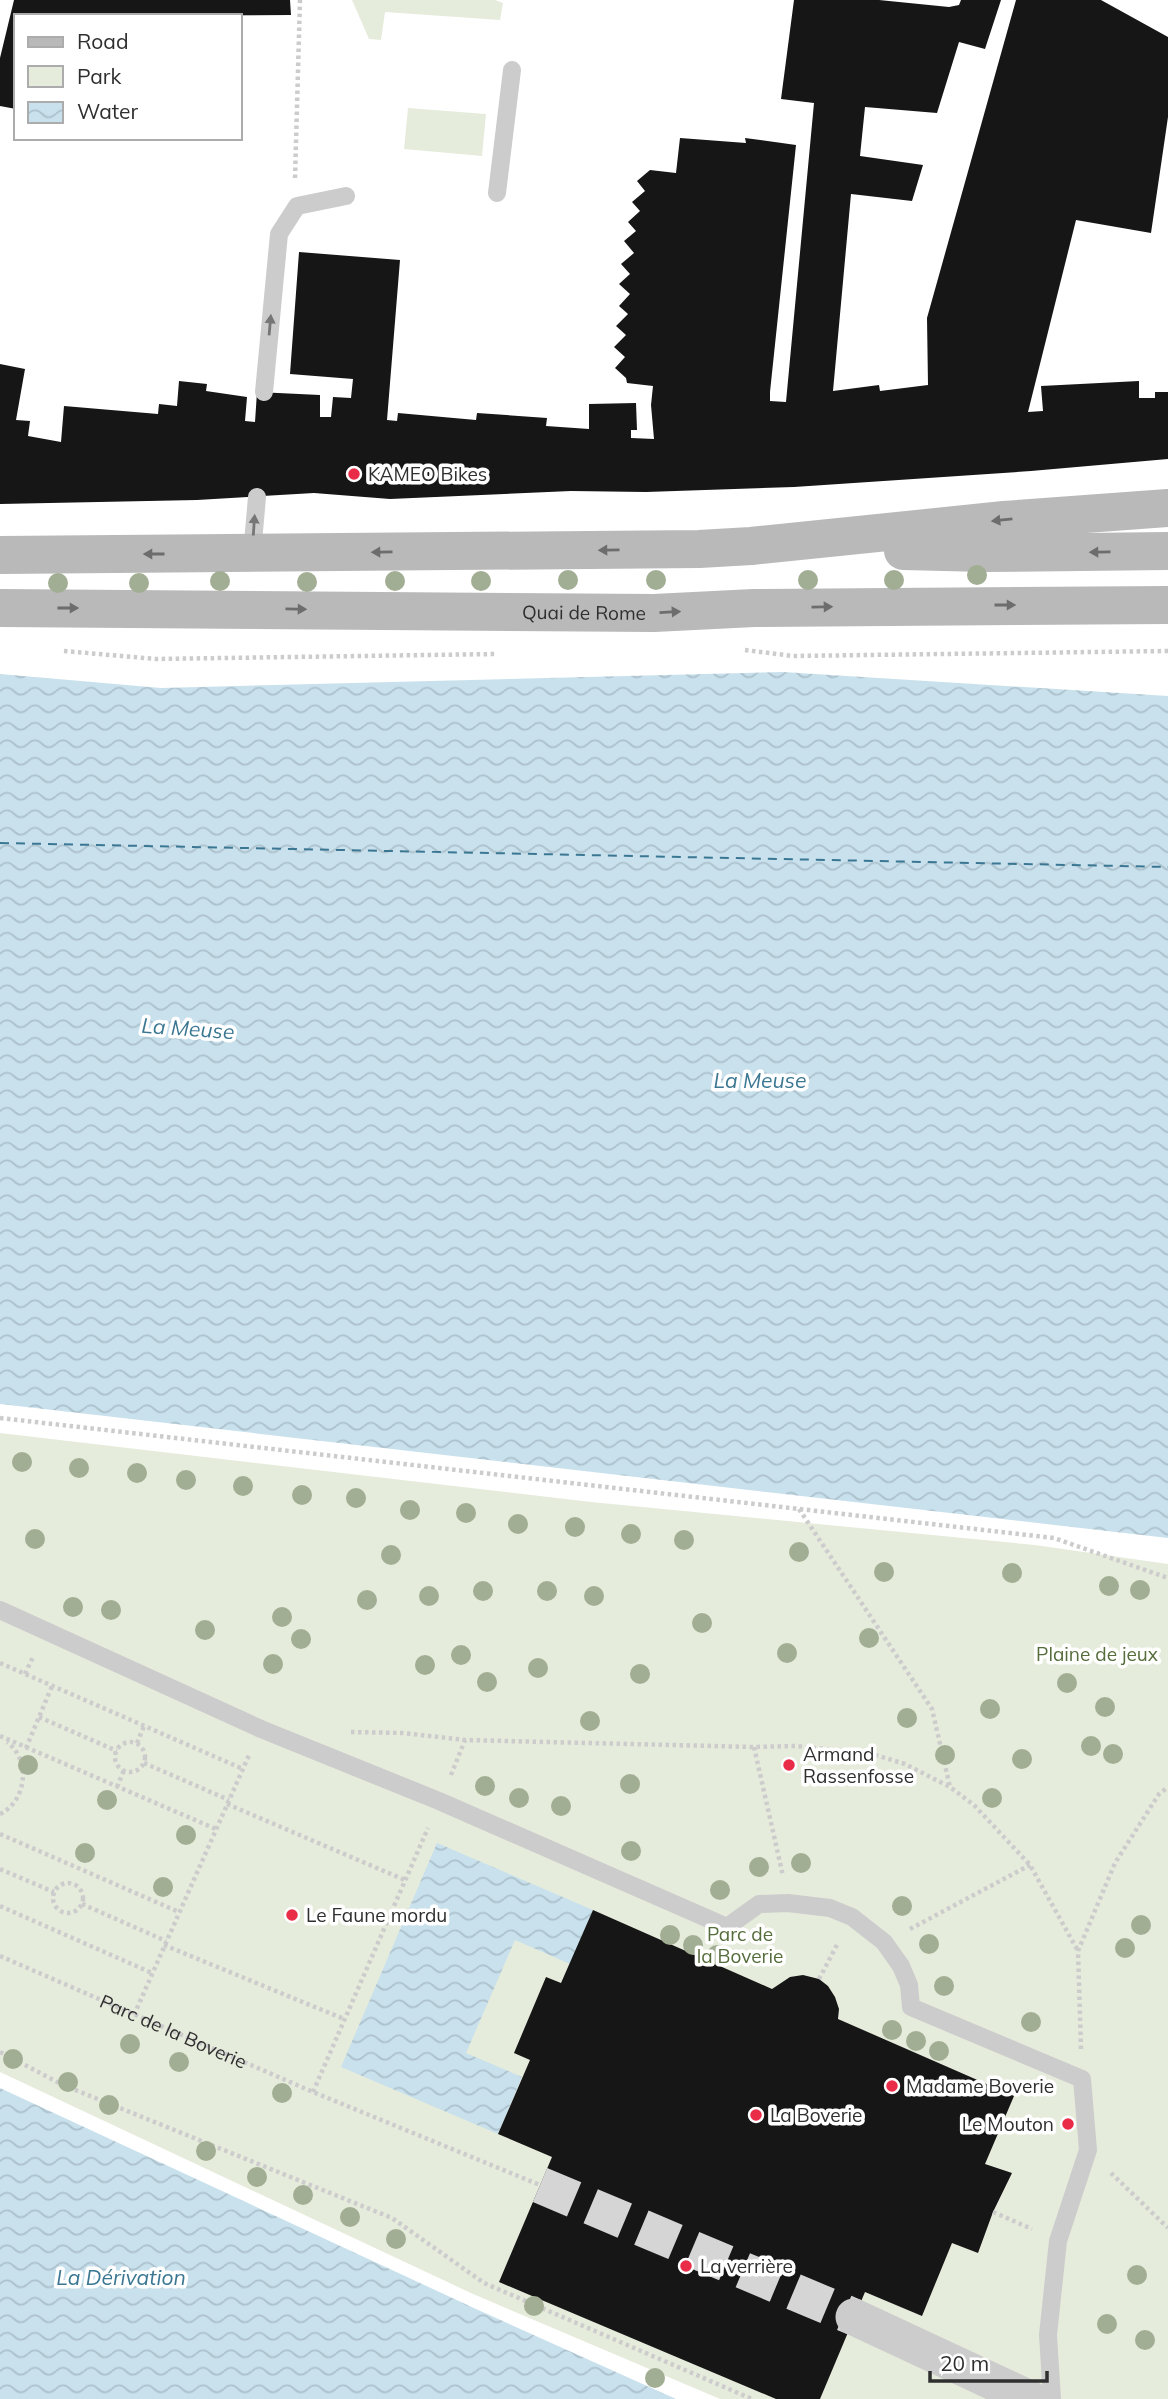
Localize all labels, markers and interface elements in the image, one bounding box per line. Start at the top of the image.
legend [14,14,242,140]
text: Road [77,28,128,54]
text: Park [77,63,121,89]
text: Water [77,98,138,124]
one-way arrow [265,313,276,335]
place label: KAMEO Bikes [368,462,487,486]
marker: KAMEO Bikes [346,466,362,482]
one-way arrow [249,514,260,536]
one-way arrow [991,515,1013,526]
one-way arrow [598,544,620,556]
one-way arrow [1089,546,1111,558]
one-way arrow [371,547,393,558]
one-way arrow [143,548,165,560]
one-way arrow [994,599,1016,611]
street label: Quai de Rome [522,600,646,625]
one-way arrow [811,601,833,613]
one-way arrow [57,602,79,614]
one-way arrow [285,603,307,615]
one-way arrow [659,606,681,617]
water label: La Meuse [141,1012,235,1044]
water label: La Meuse [714,1067,806,1093]
park label: Plaine de jeux [1036,1642,1158,1666]
place label: Armand Rassenfosse [803,1742,914,1788]
marker: Armand Rassenfosse [781,1757,797,1773]
place label: Le Faune mordu [306,1903,447,1927]
marker: Le Faune mordu [284,1907,300,1923]
park label: Parc de la Boverie [697,1922,783,1968]
street label: Parc de la Boverie [96,1989,251,2074]
place label: Madame Boverie [906,2074,1054,2098]
marker: Madame Boverie [884,2078,900,2094]
place label: La Boverie [770,2103,862,2127]
marker: La Boverie [748,2107,764,2123]
place label: Le Mouton [962,2112,1054,2136]
marker: Le Mouton [1060,2116,1076,2132]
place label: La verrière [700,2254,793,2278]
marker: La verrière [678,2258,694,2274]
water label: La Dérivation [56,2264,186,2290]
scale bar [930,2340,1047,2384]
text: 20 m [940,2350,989,2376]

